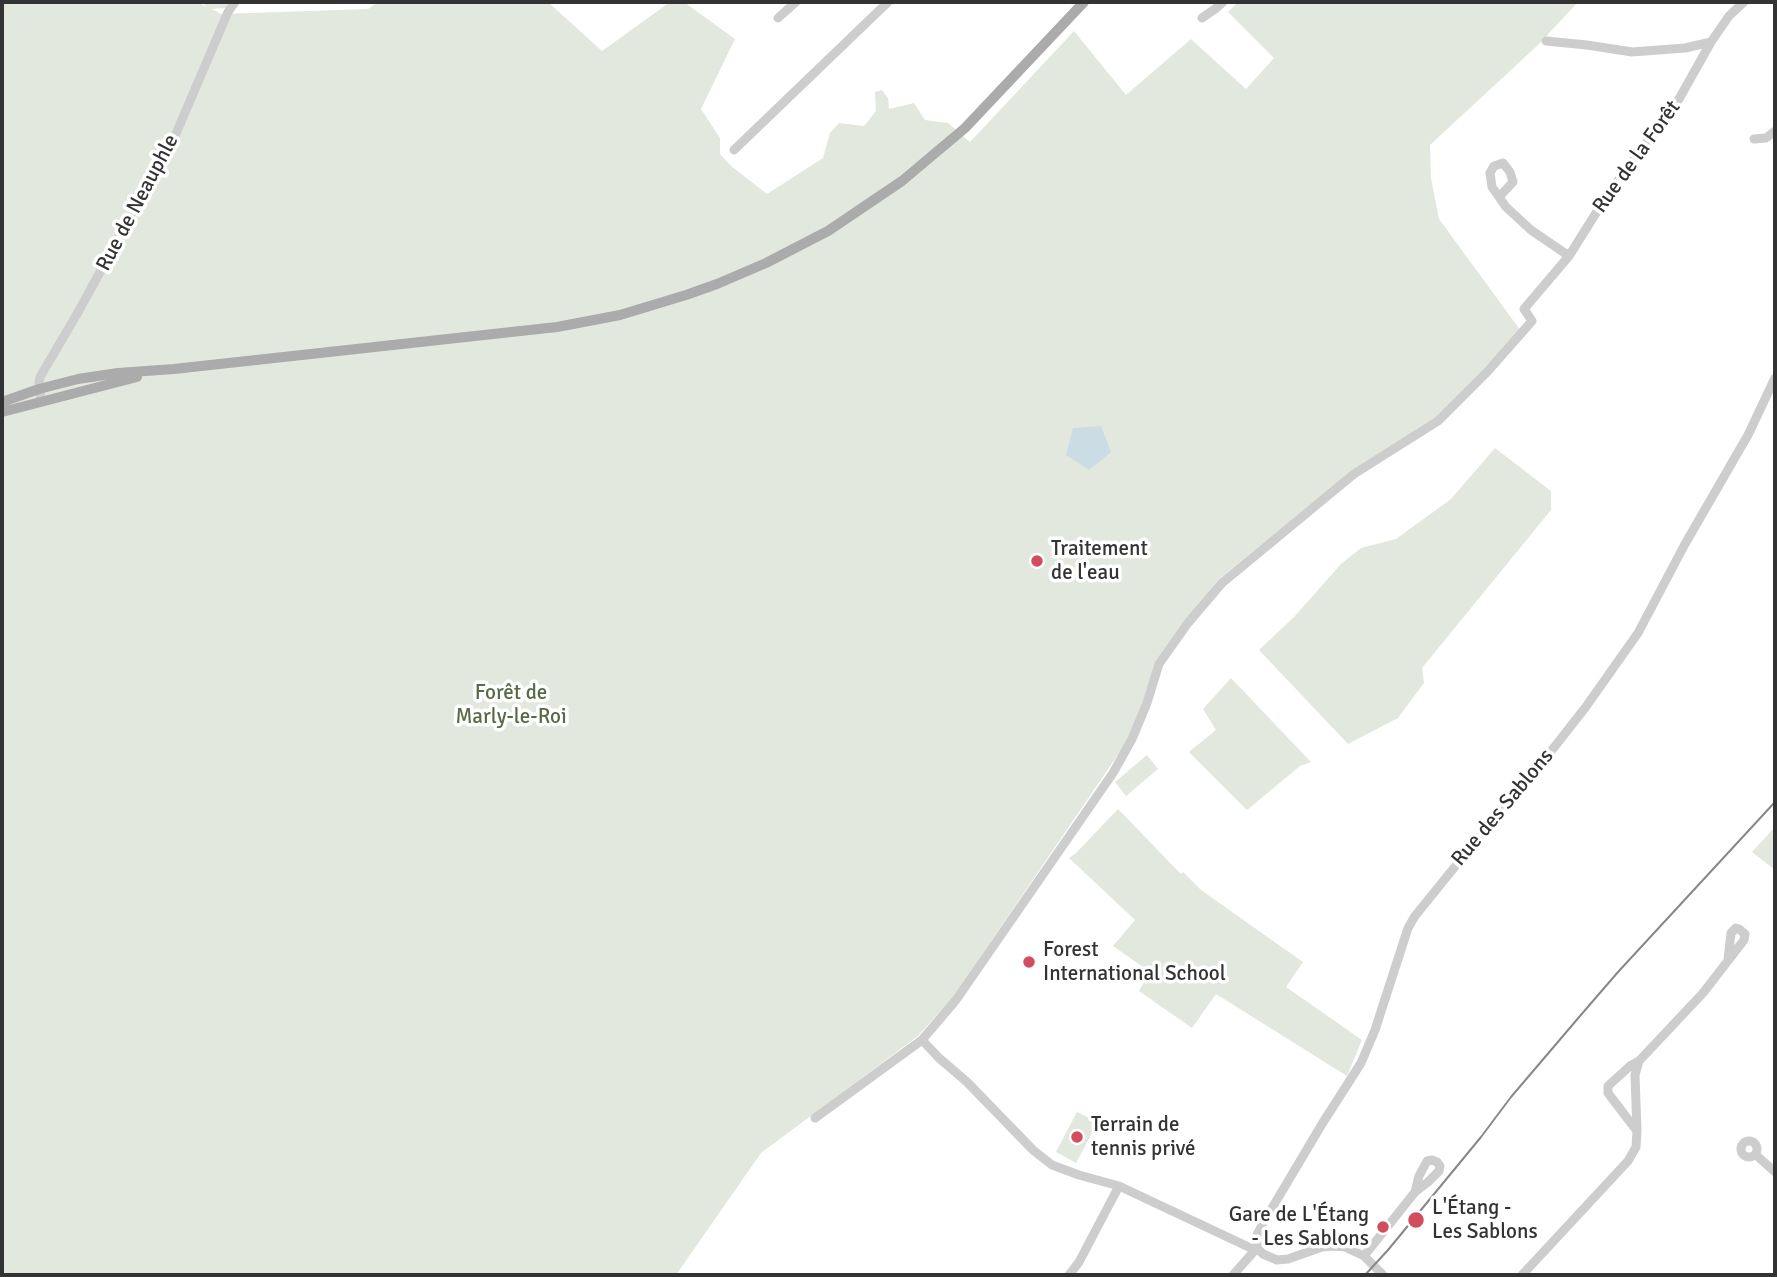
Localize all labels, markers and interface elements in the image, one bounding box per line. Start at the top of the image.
street label: Rue de la Forêt [1588,96,1686,218]
street label: Rue de Neauphle [91,130,185,276]
place label: Traitement de l'eau [1051,536,1148,586]
marker: Traitement de l'eau [1029,553,1045,569]
park label: Forêt de Marly-le-Roi [455,680,567,730]
street label: Rue des Sablons [1447,744,1559,872]
place label: Forest International School [1043,937,1226,987]
marker: Forest International School [1021,954,1037,970]
place label: Terrain de tennis privé [1091,1112,1196,1162]
marker: Terrain de tennis privé [1069,1129,1085,1145]
place label: L'Étang - Les Sablons [1432,1195,1538,1245]
place label: Gare de L'Étang - Les Sablons [1229,1202,1369,1252]
marker: L'Étang - Les Sablons [1406,1210,1426,1230]
marker: Gare de L'Étang - Les Sablons [1375,1219,1391,1235]

